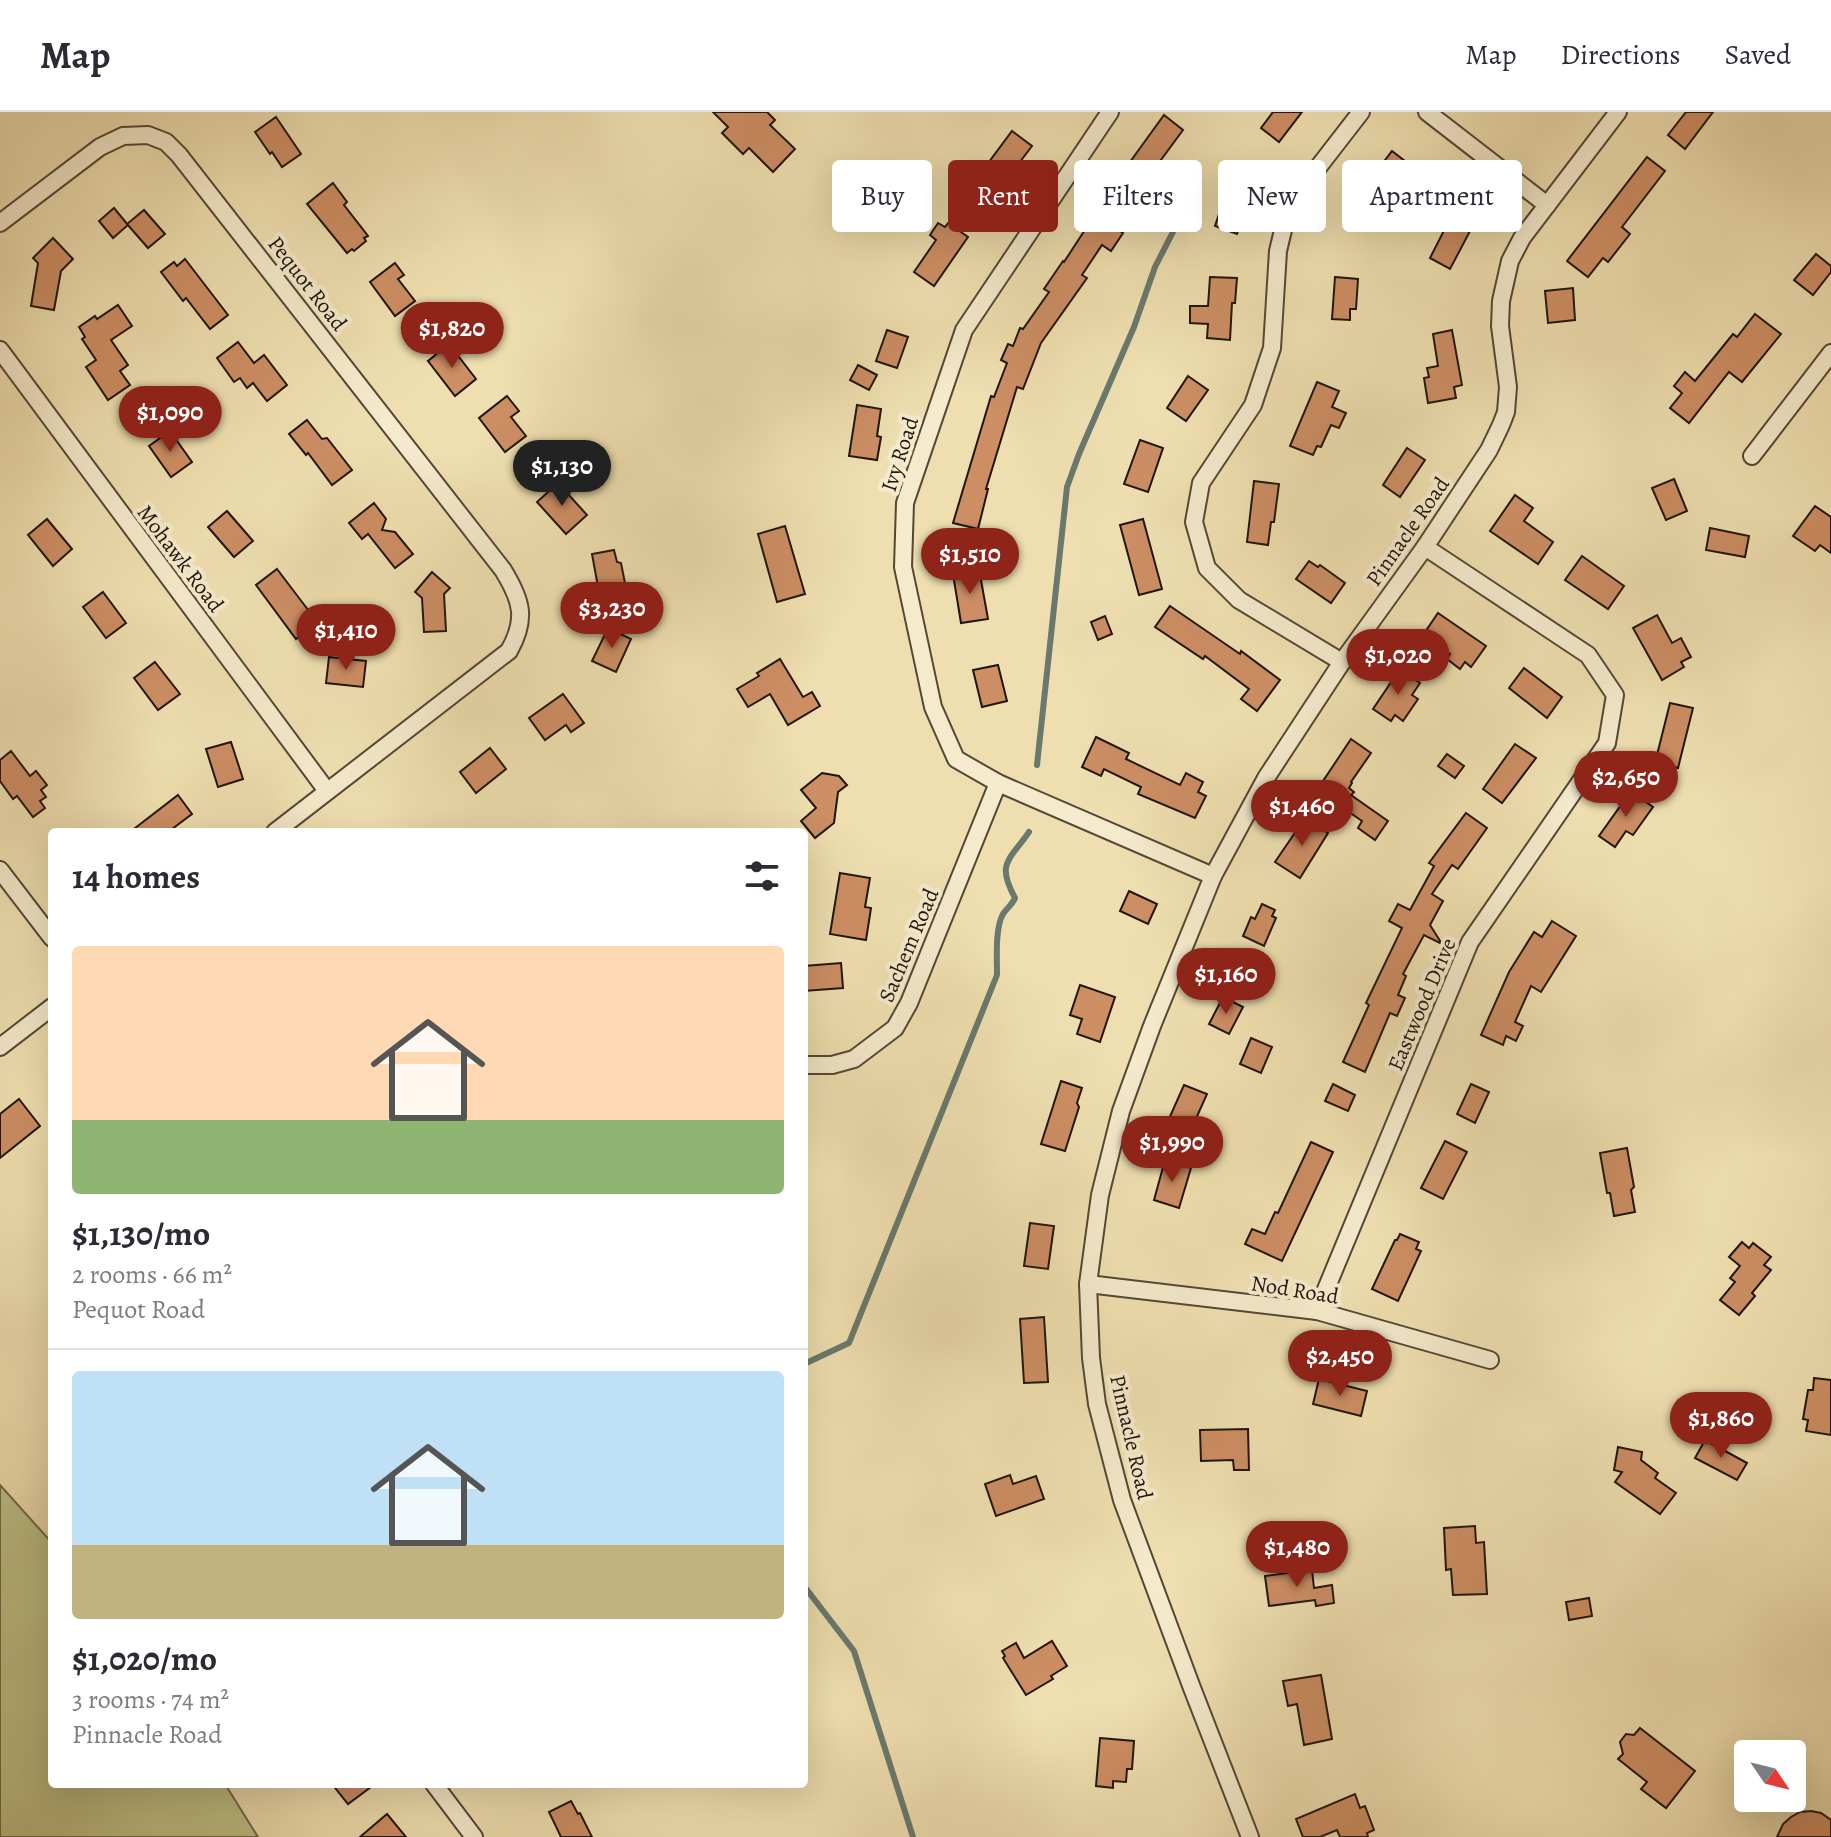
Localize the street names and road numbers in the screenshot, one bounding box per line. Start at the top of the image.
street label: Pequot Road [261,230,354,337]
street label: Ivy Road [874,413,926,496]
street label: Pinnacle Road [1359,471,1457,592]
street label: Mohawk Road [130,499,231,619]
street label: Sachem Road [871,884,946,1007]
street label: Eastwood Drive [1380,933,1463,1075]
street label: Nod Road [1249,1268,1341,1312]
street label: Pinnacle Road [1102,1372,1160,1503]

